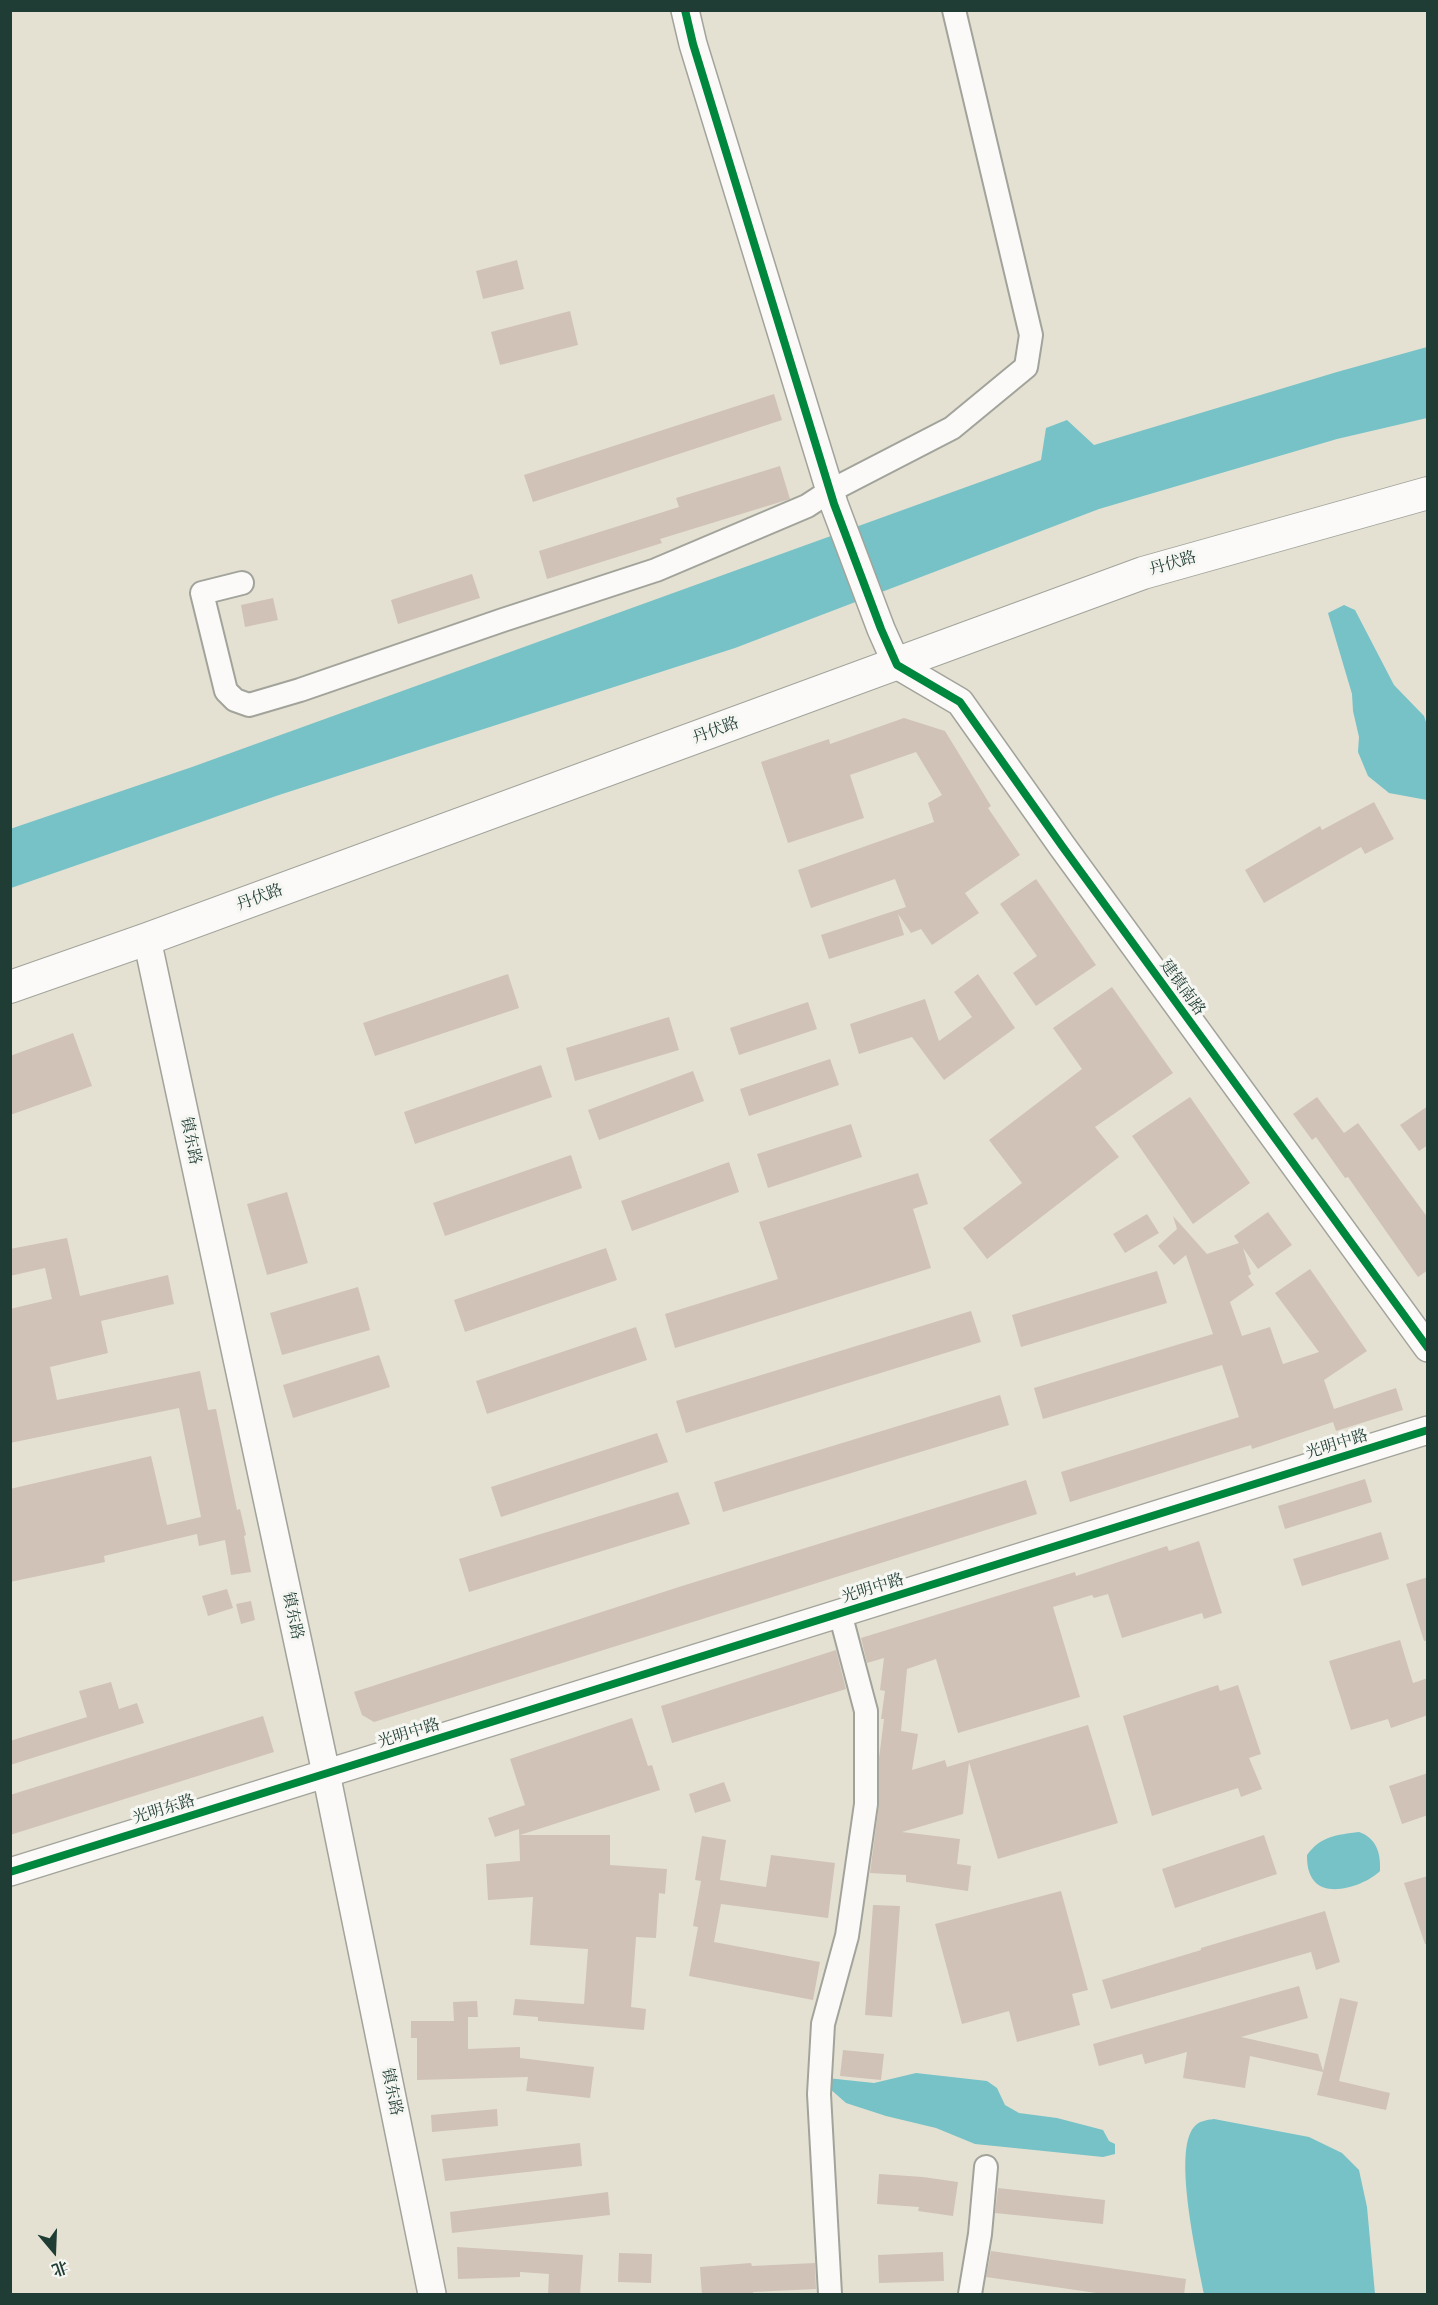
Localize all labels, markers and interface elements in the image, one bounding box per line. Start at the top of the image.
street label: 丹伏路 [1147,548,1199,580]
street label: 丹伏路 [690,714,742,748]
street label: 丹伏路 [234,881,286,915]
street label: 建镇南路 [1155,956,1209,1020]
street label: 镇东路 [176,1116,204,1166]
street label: 光明中路 [1304,1426,1370,1464]
street label: 光明中路 [840,1570,906,1608]
street label: 镇东路 [278,1591,306,1641]
street label: 光明中路 [376,1715,442,1753]
street label: 光明东路 [131,1791,197,1829]
street label: 镇东路 [377,2067,405,2117]
north arrow [24,2221,84,2281]
text: 北 [49,2257,71,2280]

